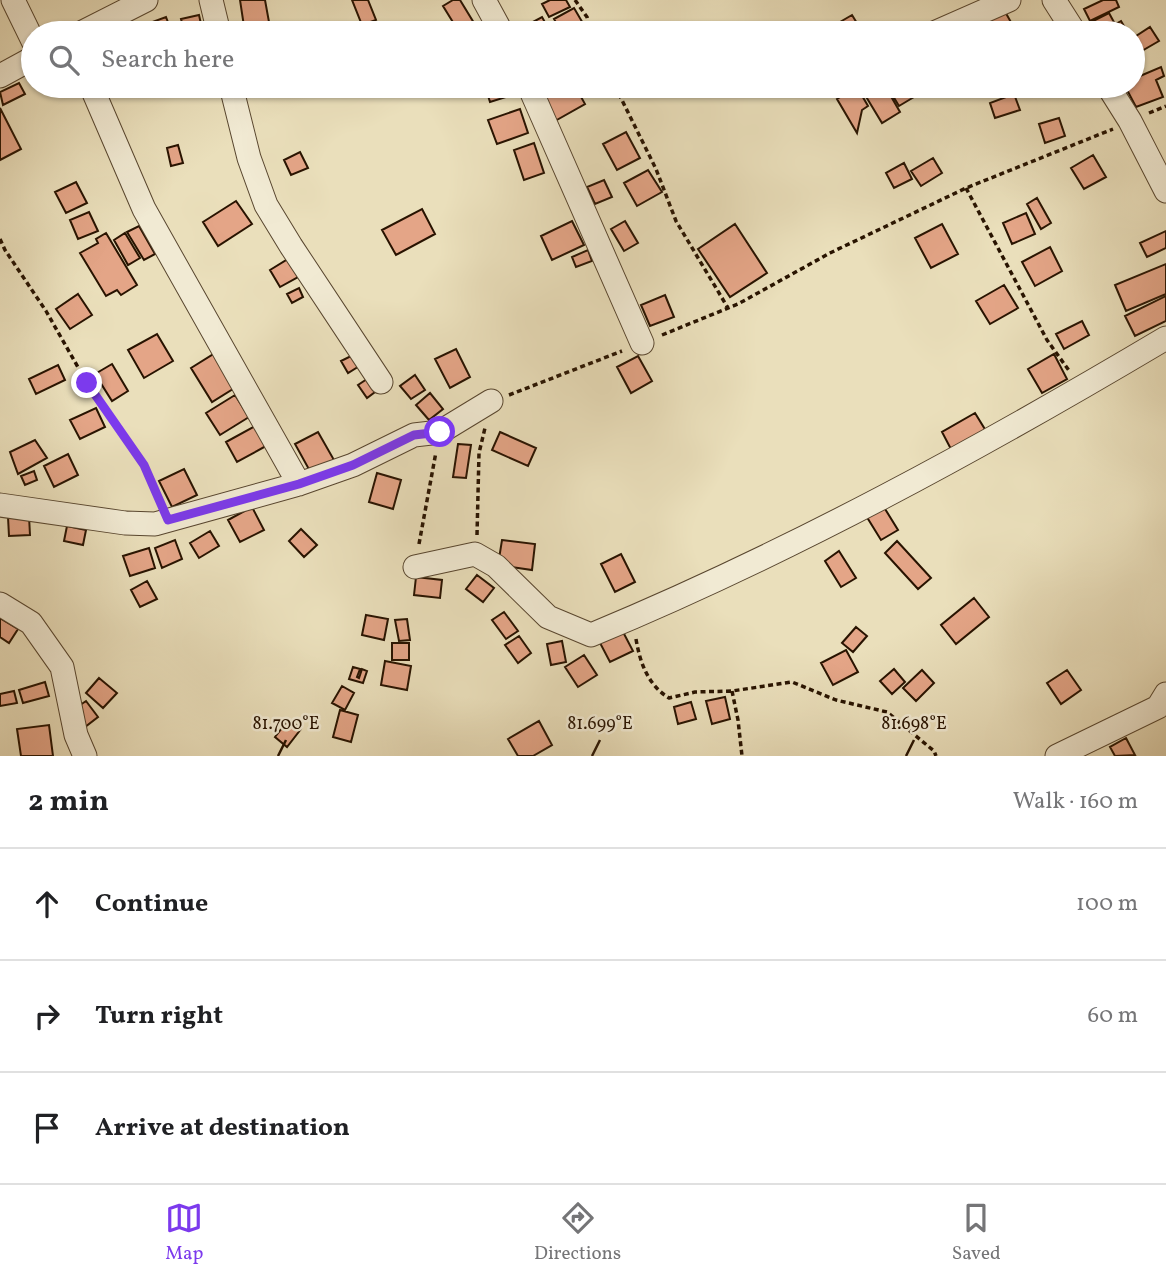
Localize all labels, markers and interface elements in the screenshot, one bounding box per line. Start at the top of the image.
search box [21,21,1145,98]
icon: search [45,41,83,79]
text: Search here [101,42,234,78]
route end [71,367,102,398]
route start [424,416,455,447]
text: 81.700°E [252,712,320,737]
text: 81.699°E [567,712,633,737]
text: 81.698°E [881,712,947,737]
text: 2 min [28,781,109,823]
text: Walk · 160 m [1013,786,1138,818]
icon: ahead [28,885,66,923]
text: Continue [95,886,208,922]
text: 100 m [1076,888,1138,920]
icon: right [28,997,66,1035]
text: Turn right [95,998,223,1034]
text: 60 m [1088,1000,1138,1032]
icon: arrive [28,1109,66,1147]
text: Arrive at destination [95,1110,350,1146]
tab: Map [165,1199,203,1267]
tab: Directions [534,1199,621,1267]
tab: Saved [952,1199,1001,1267]

